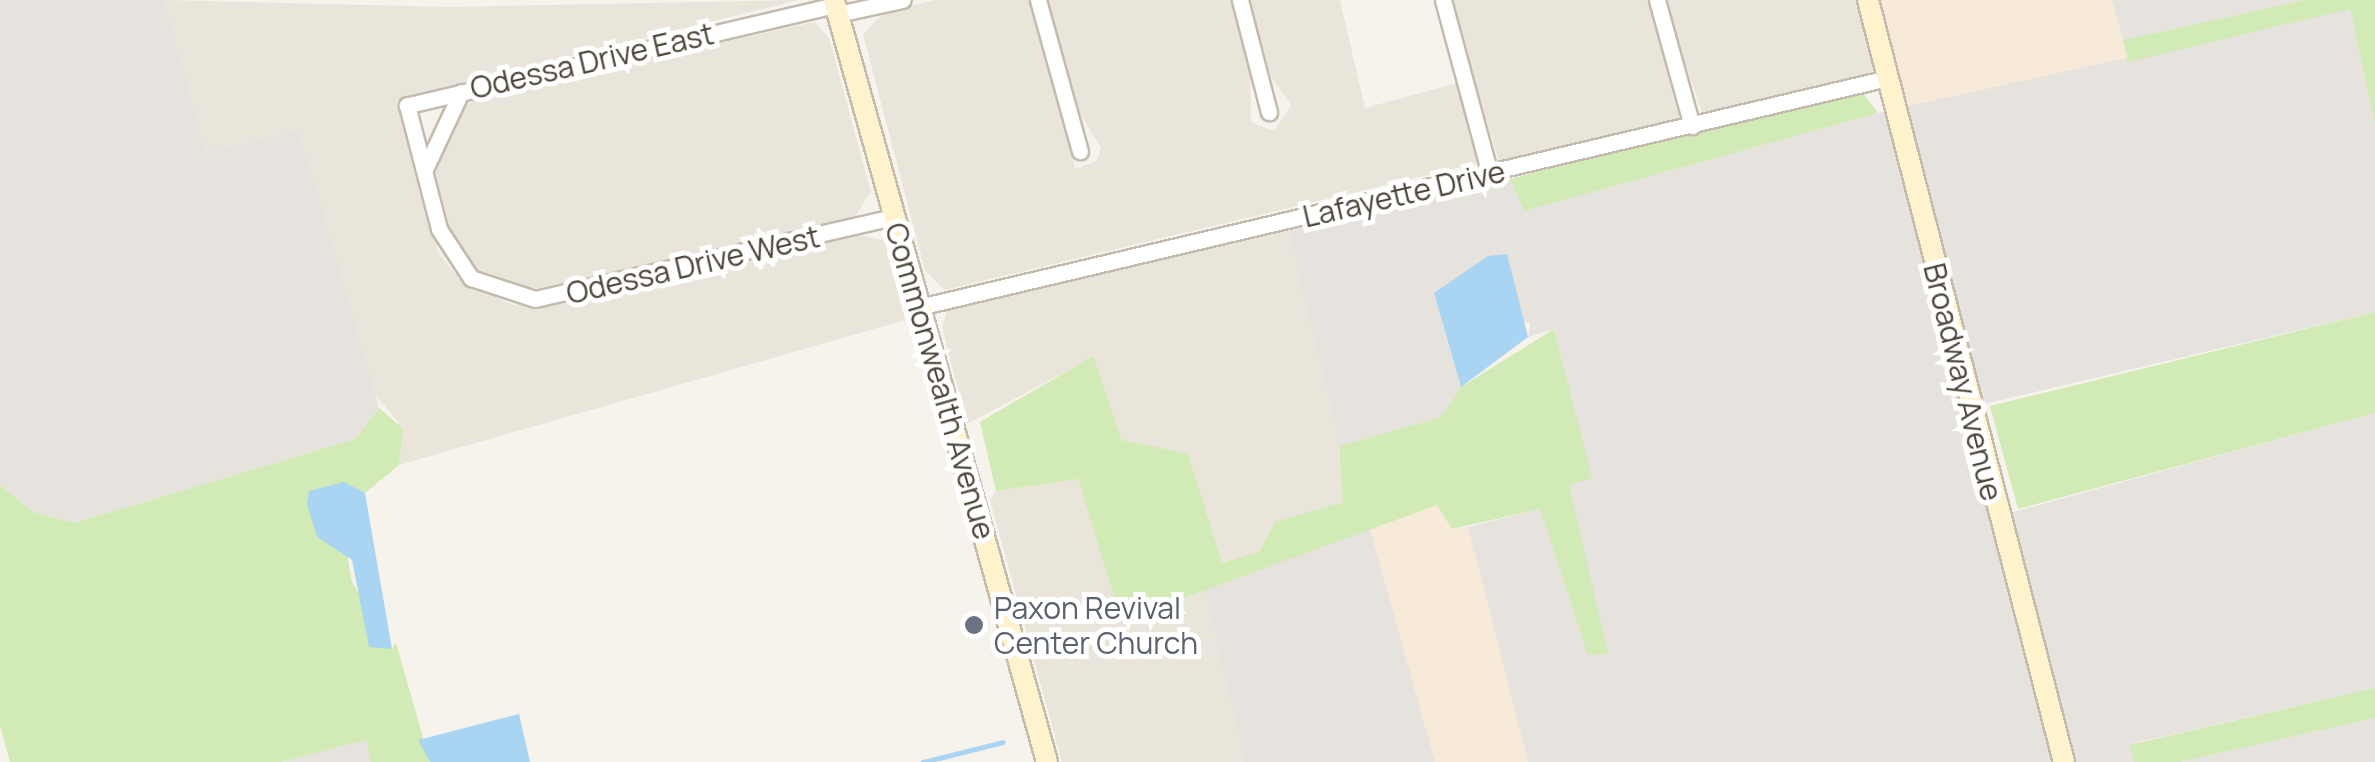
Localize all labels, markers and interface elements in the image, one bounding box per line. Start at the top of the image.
street label: Odessa Drive East [467,15,717,107]
street label: Lafayette Drive [1299,153,1509,235]
street label: Odessa Drive West [563,218,823,312]
street label: Commonwealth Avenue [878,219,1002,543]
street label: Broadway Avenue [1916,260,2010,504]
place label: Paxon Revival Center Church [994,590,1198,660]
marker: Paxon Revival Center Church [963,614,985,636]

